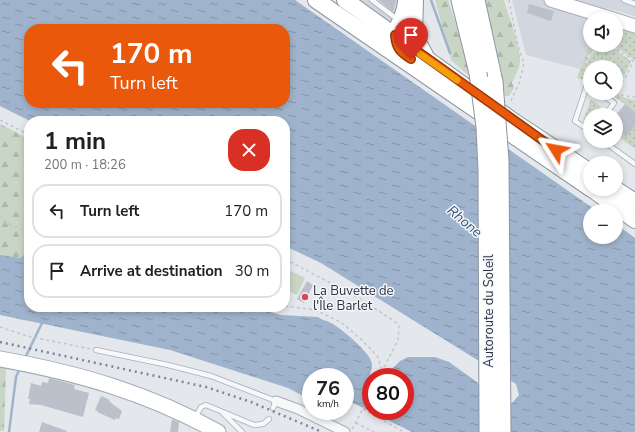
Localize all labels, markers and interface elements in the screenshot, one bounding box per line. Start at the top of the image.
map controls [583,12,623,244]
button: sound [583,12,623,52]
pin [394,18,428,59]
icon: arrive [400,24,422,46]
text: 170 m [110,35,193,73]
icon: left [44,40,96,92]
button: search [583,60,623,100]
text: Turn left [110,71,178,95]
button: layers [583,108,623,148]
text: 1 min [44,125,106,157]
button: close [228,129,270,171]
position arrow [535,129,577,171]
text: 200 m · 18:26 [44,156,126,174]
button: + [583,156,623,196]
icon: left [46,200,68,222]
text: Turn left [80,201,139,221]
text: 170 m [224,201,268,221]
water label: Rhone [443,201,487,242]
button: − [583,204,623,244]
street label: Autoroute du Soleil [480,254,498,368]
icon: arrive [46,260,68,282]
text: Arrive at destination [80,261,223,281]
text: 30 m [235,261,269,281]
place label: La Buvette de l'Île Barlet [313,282,394,315]
marker: La Buvette de l'Île Barlet [300,292,310,302]
speed limit sign: 80 [362,368,414,420]
text: 76 [316,375,340,402]
text: km/h [317,397,339,411]

